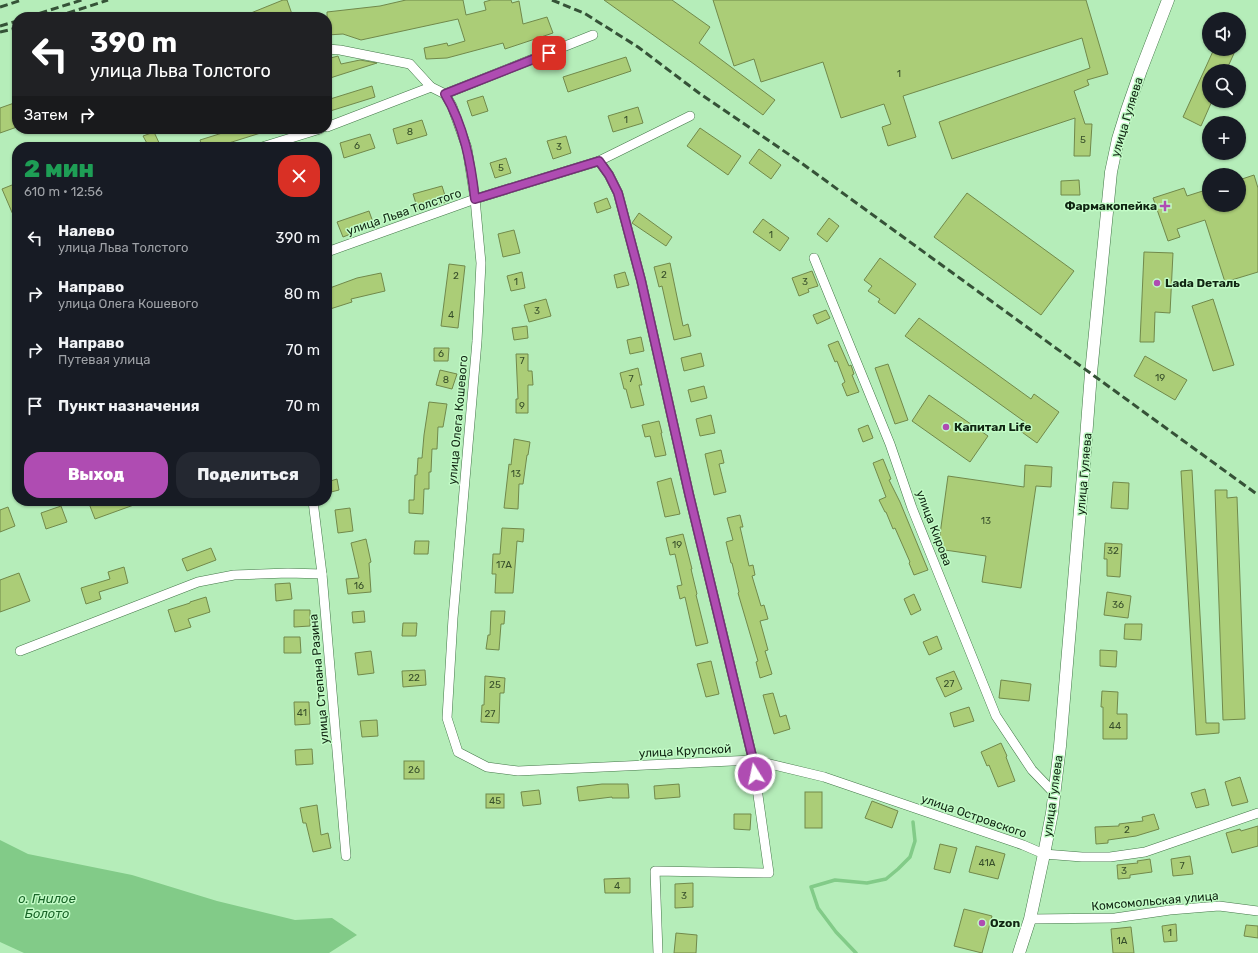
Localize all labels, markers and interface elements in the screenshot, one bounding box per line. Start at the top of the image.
map controls [1202,12,1246,212]
button: sound [1202,12,1246,56]
text: 390 m [90,26,177,59]
icon: left [24,28,76,80]
pin [532,36,566,70]
icon: arrive [538,42,560,64]
text: улица Льва Толстого [90,60,271,82]
button: search [1202,64,1246,108]
house number: 1 [897,68,901,80]
street label: улица Гуляева [1108,75,1146,159]
icon: right [76,104,98,126]
text: Затем [24,106,68,124]
house number: 1 [624,114,628,126]
button: + [1202,116,1246,160]
house number: 8 [407,126,413,138]
house number: 5 [1080,134,1086,146]
house number: 6 [354,140,360,152]
house number: 3 [556,141,562,153]
text: 2 мин [24,155,94,183]
button: close [278,155,320,197]
house number: 5 [498,162,504,174]
button: − [1202,168,1246,212]
text: 610 m · 12:56 [24,184,103,199]
street label: улица Льва Толстого [345,186,463,238]
place label: Фармакопейка [1064,199,1157,213]
marker: Фармакопейка [1160,201,1170,211]
text: Налево [58,222,115,240]
icon: left [24,227,46,249]
text: 390 m [276,229,320,247]
house number: 1 [769,229,773,241]
text: улица Льва Толстого [58,240,189,255]
house number: 2 [661,269,667,281]
house number: 2 [453,270,459,282]
house number: 1 [514,276,518,288]
house number: 3 [802,276,808,288]
place label: Lada Dеталь [1165,276,1240,290]
text: Направо [58,278,124,296]
marker: Lada Dеталь [1152,278,1162,288]
icon: right [24,283,46,305]
text: 80 m [284,285,320,303]
text: улица Олега Кошевого [58,296,199,311]
house number: 3 [534,305,540,317]
house number: 4 [448,309,454,321]
text: Направо [58,334,124,352]
icon: right [24,339,46,361]
text: 70 m [286,341,320,359]
house number: 6 [438,348,444,360]
text: Путевая улица [58,352,150,367]
street label: улица Олега Кошевого [445,355,471,485]
house number: 7 [519,355,525,367]
house number: 19 [1155,372,1165,384]
house number: 7 [628,373,634,385]
house number: 8 [443,374,449,386]
icon: arrive [24,395,46,417]
text: Пункт назначения [58,397,200,415]
text: 70 m [286,397,320,415]
house number: 9 [519,400,525,412]
place label: Капитал Life [954,420,1031,434]
marker: Капитал Life [941,422,951,432]
street label: улица Гуляева [1073,432,1095,516]
button: Выход [24,452,168,498]
button: Поделиться [176,452,320,498]
house number: 13 [511,468,521,480]
street label: улица Кирова [913,488,955,568]
house number: 13 [981,515,991,527]
house number: 19 [672,539,682,551]
house number: 32 [1107,545,1119,557]
house number: 17А [496,559,512,571]
house number: 16 [354,580,364,592]
house number: 36 [1112,599,1124,611]
street label: улица Степана Разина [306,613,332,745]
house number: 22 [408,672,420,684]
house number: 27 [944,678,955,690]
house number: 25 [489,679,501,691]
house number: 41 [297,707,307,719]
house number: 27 [485,708,496,720]
house number: 44 [1109,720,1121,732]
street label: улица Крупской [638,742,732,760]
position arrow [734,753,776,795]
street label: улица Гуляева [1040,754,1066,838]
house number: 26 [408,764,420,776]
street label: улица Островского [919,791,1029,841]
house number: 45 [489,795,501,807]
house number: 2 [1124,824,1130,836]
house number: 41А [979,857,996,869]
house number: 7 [1179,860,1185,872]
house number: 3 [1121,865,1127,877]
house number: 4 [614,880,620,892]
street label: Комсомольская улица [1091,888,1219,914]
house number: 3 [681,890,687,902]
water label: о. Гнилое Болото [18,891,76,921]
place label: Ozon [990,916,1020,930]
marker: Ozon [977,918,987,928]
house number: 1 [1168,927,1172,939]
house number: 1А [1117,935,1128,947]

